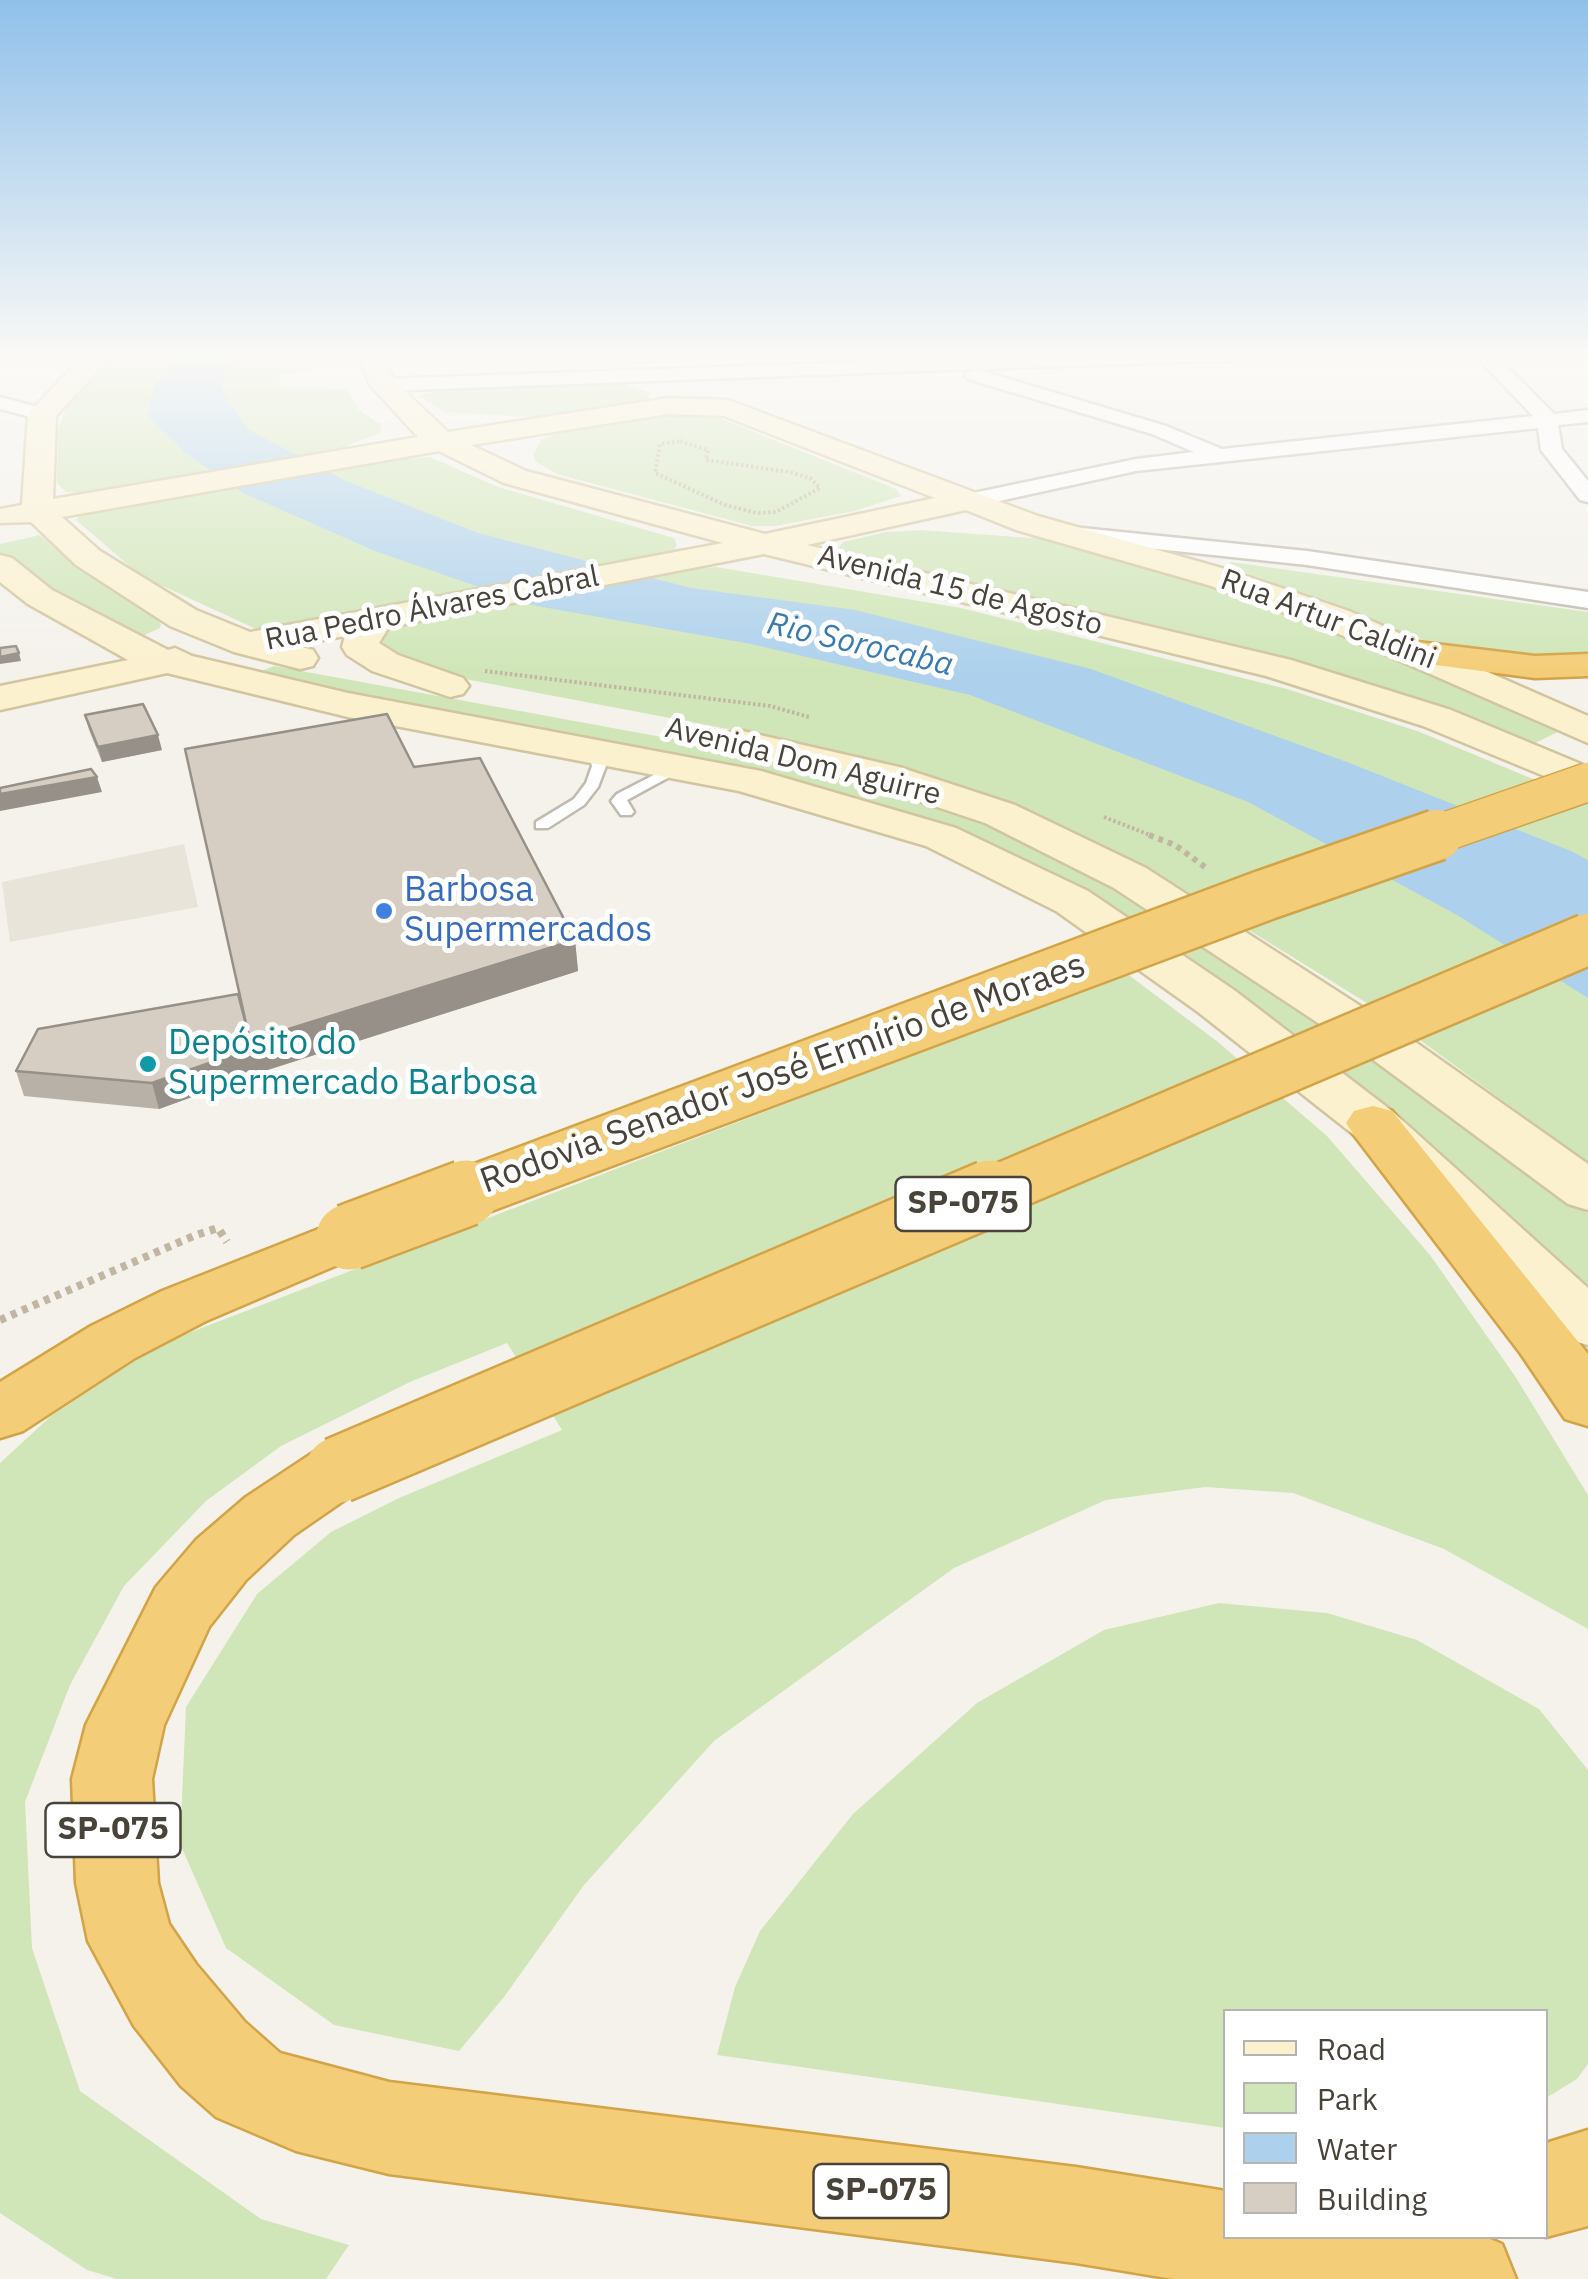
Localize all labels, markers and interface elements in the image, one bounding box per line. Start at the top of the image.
street label: Avenida 15 de Agosto [814,538,1106,644]
street label: Rua Pedro Álvares Cabral [262,559,602,659]
street label: Rua Artur Caldini [1215,562,1441,678]
water label: Rio Sorocaba [763,605,957,685]
street label: Avenida Dom Aguirre [661,710,945,814]
place label: Barbosa Supermercados [404,870,652,952]
marker: Barbosa Supermercados [373,900,395,922]
street label: Rodovia Senador José Ermírio de Moraes [475,945,1091,1203]
place label: Depósito do Supermercado Barbosa [168,1023,537,1105]
marker: Depósito do Supermercado Barbosa [137,1053,159,1075]
road number: SP-075 [896,1177,1030,1231]
road number: SP-075 [46,1803,180,1857]
legend [1223,2009,1548,2239]
text: Road [1317,2029,1386,2068]
text: Park [1317,2079,1378,2118]
text: Water [1317,2129,1397,2168]
road number: SP-075 [814,2164,948,2218]
text: Building [1317,2179,1427,2218]

